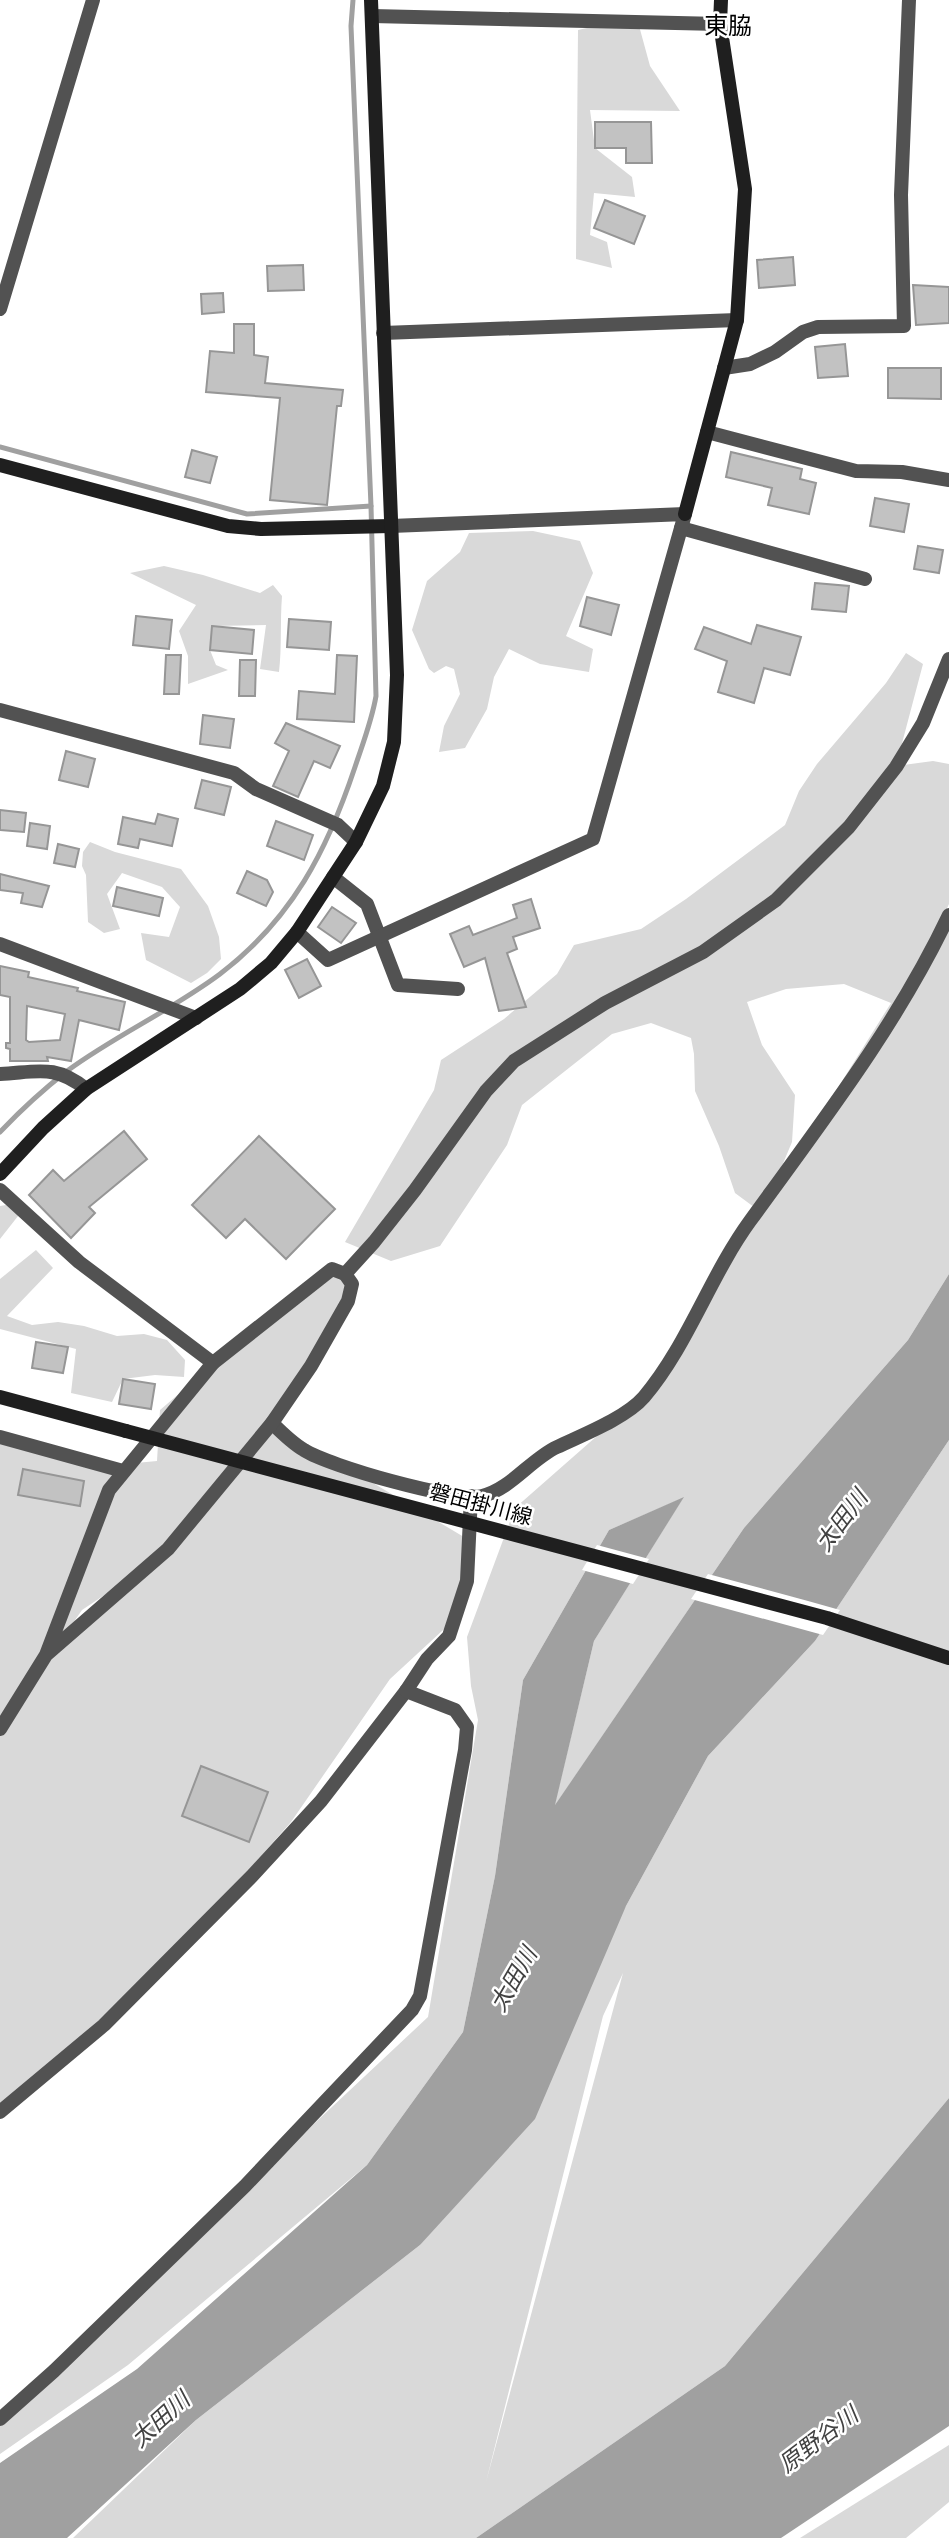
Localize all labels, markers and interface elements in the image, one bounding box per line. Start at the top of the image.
district label: 東脇 [704,9,752,41]
street label: 磐田掛川線 [427,1476,535,1532]
water label: 太田川 [808,1481,876,1557]
water label: 太田川 [482,1939,545,2017]
water label: 太田川 [124,2382,198,2454]
water label: 原野谷川 [772,2397,866,2479]

